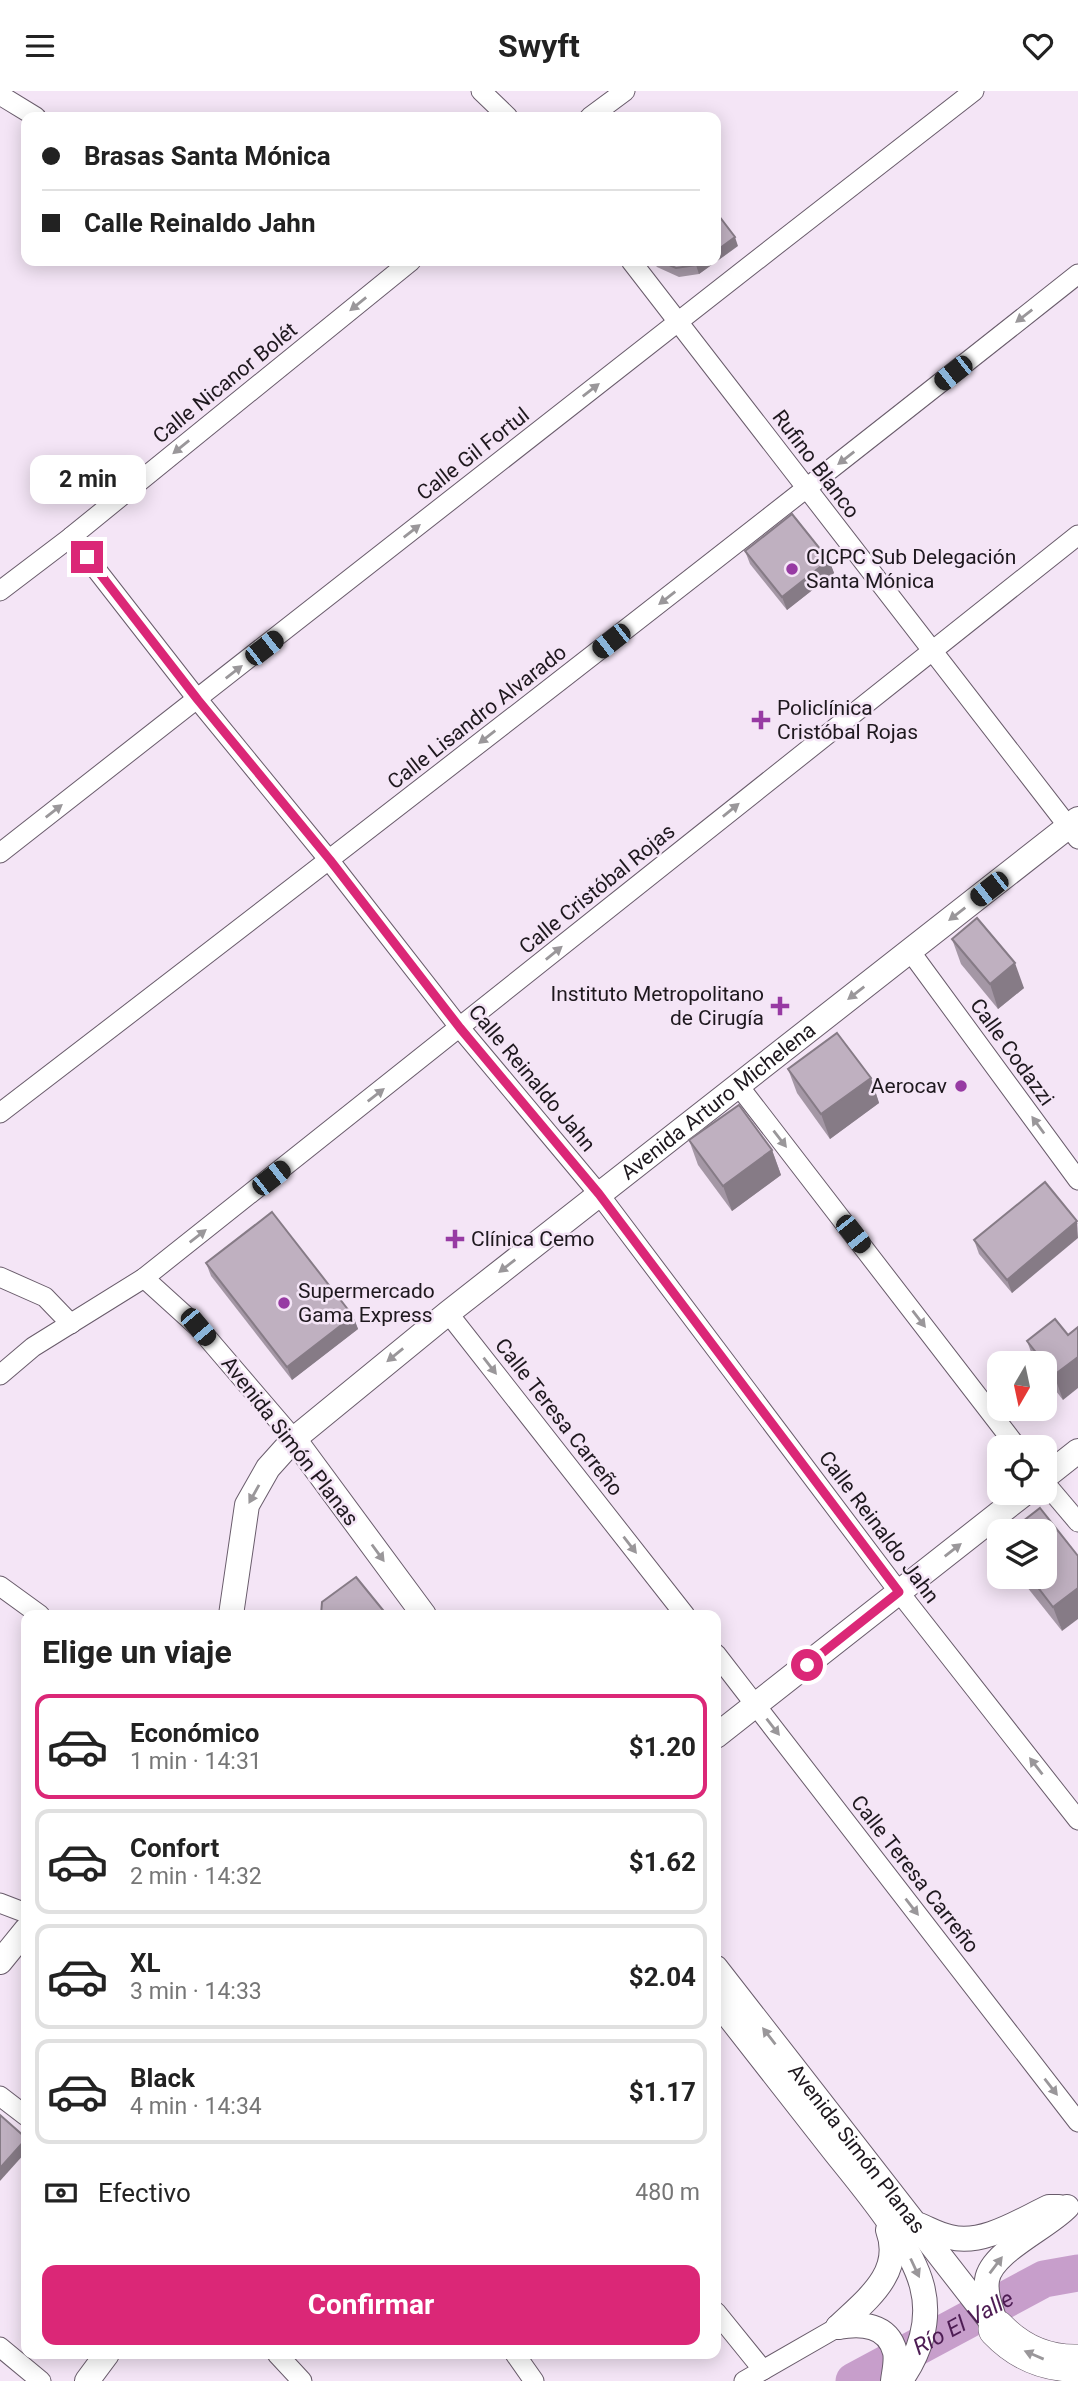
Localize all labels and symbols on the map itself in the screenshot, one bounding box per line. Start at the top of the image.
one-way arrow [349,296,366,311]
one-way arrow [1016,309,1034,324]
street label: Calle Nicanor Bolét [148,318,302,448]
car [930,352,977,394]
one-way arrow [581,382,599,397]
street label: Calle Gil Fortul [412,403,534,505]
street label: Rufino Blanco [768,405,864,523]
one-way arrow [173,440,191,455]
one-way arrow [838,450,856,465]
callout: 2 min [29,455,145,505]
one-way arrow [403,523,421,538]
route end [71,541,103,573]
place label: CICPC Sub Delegación Santa Mónica [806,545,1016,593]
marker: CICPC Sub Delegación Santa Mónica [784,561,800,577]
one-way arrow [658,590,676,604]
car [588,620,635,662]
car [241,627,288,669]
street label: Calle Lisandro Alvarado [383,640,571,794]
one-way arrow [224,665,242,680]
place label: Policlínica Cristóbal Rojas [777,696,918,744]
marker: Policlínica Cristóbal Rojas [751,710,771,730]
one-way arrow [479,730,497,745]
one-way arrow [722,803,740,818]
one-way arrow [45,805,63,819]
street label: Calle Cristóbal Rojas [515,819,679,959]
car [966,868,1013,910]
one-way arrow [948,906,966,921]
one-way arrow [544,945,562,960]
place label: Instituto Metropolitano de Cirugía [551,982,764,1030]
one-way arrow [847,985,865,999]
street label: Calle Codazzi [965,994,1059,1110]
marker: Instituto Metropolitano de Cirugía [770,996,790,1016]
street label: Calle Reinaldo Jahn [464,1000,600,1156]
street label: Avenida Arturo Michelena [616,1018,820,1185]
place label: Aerocav [871,1074,947,1098]
marker: Aerocav [953,1078,969,1094]
one-way arrow [367,1088,385,1102]
one-way arrow [1031,1116,1045,1134]
one-way arrow [772,1130,787,1148]
car [248,1157,295,1199]
car [832,1211,875,1257]
place label: Clínica Cemo [471,1227,595,1251]
one-way arrow [189,1229,206,1244]
marker: Clínica Cemo [445,1229,465,1249]
one-way arrow [498,1259,516,1273]
place label: Supermercado Gama Express [298,1279,435,1327]
marker: Supermercado Gama Express [276,1295,292,1311]
car [177,1304,220,1350]
one-way arrow [911,1310,926,1328]
street label: Calle Teresa Carreño [490,1333,628,1501]
one-way arrow [386,1348,404,1363]
north arrow [987,1351,1057,1421]
street label: Avenida Simón Planas [217,1352,363,1530]
one-way arrow [482,1357,497,1375]
street label: Calle Reinaldo Jahn [814,1446,944,1608]
one-way arrow [248,1484,260,1504]
one-way arrow [623,1536,638,1554]
one-way arrow [944,1543,962,1558]
one-way arrow [370,1544,384,1562]
route start [791,1649,823,1681]
one-way arrow [765,1718,779,1736]
one-way arrow [1028,1758,1043,1776]
street label: Calle Teresa Carreño [846,1790,984,1958]
one-way arrow [904,1898,918,1916]
one-way arrow [762,2028,777,2046]
street label: Avenida Simón Planas [783,2059,930,2238]
one-way arrow [1043,2078,1057,2096]
one-way arrow [989,2255,1003,2274]
one-way arrow [909,2258,921,2278]
water label: Río El Valle [909,2285,1018,2361]
one-way arrow [1023,2349,1044,2360]

